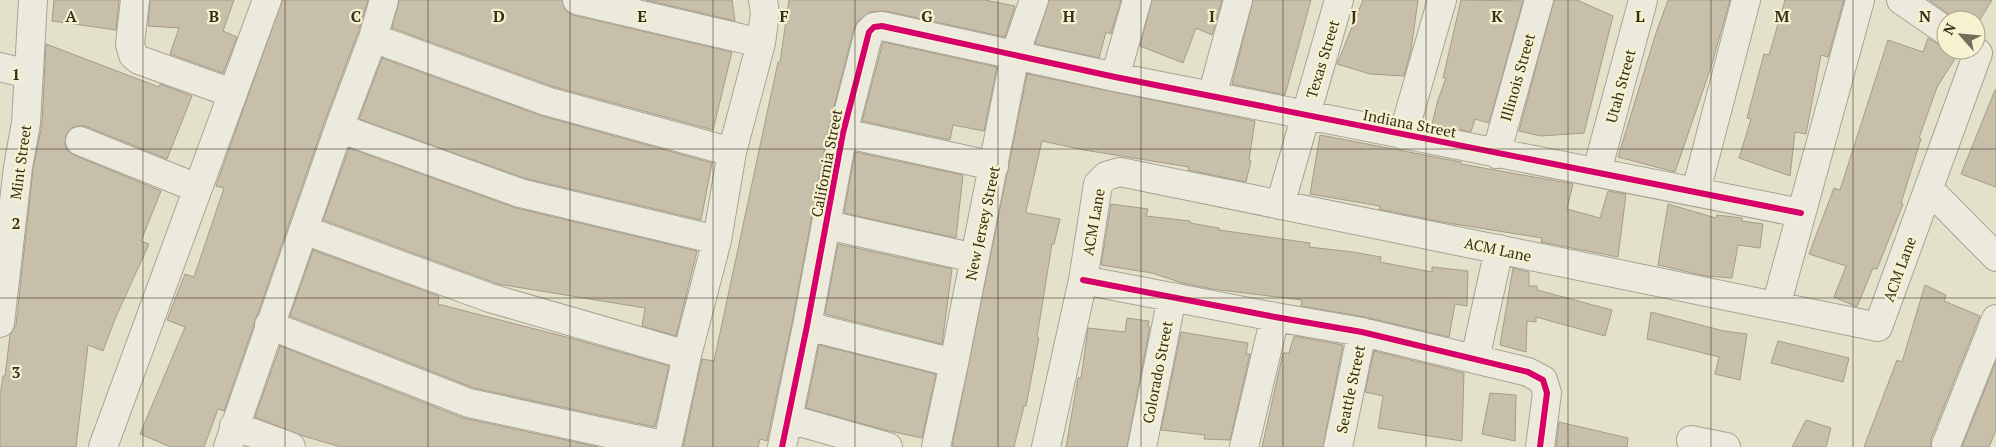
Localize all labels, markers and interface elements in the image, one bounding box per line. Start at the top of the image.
text: A [65,5,77,27]
text: B [209,5,219,27]
text: C [351,5,361,27]
text: D [493,5,505,27]
text: E [637,5,647,27]
text: F [779,5,789,27]
text: G [921,5,933,27]
text: H [1063,5,1075,27]
text: I [1209,5,1215,27]
text: J [1351,5,1357,27]
text: K [1491,5,1503,27]
text: L [1635,5,1645,27]
text: M [1775,5,1790,27]
text: N [1919,5,1931,27]
north arrow [1936,10,1986,60]
street label: Texas Street [1301,17,1344,101]
text: N [1938,19,1960,38]
street label: Illinois Street [1495,30,1539,123]
street label: Utah Street [1601,46,1640,125]
text: 1 [11,63,21,85]
street label: Indiana Street [1362,104,1459,142]
street label: California Street [806,107,846,219]
street label: Mint Street [5,123,35,201]
street label: New Jersey Street [960,164,1004,282]
street label: ACM Lane [1077,187,1109,257]
text: 2 [11,212,21,234]
street label: ACM Lane [1463,232,1533,266]
street label: ACM Lane [1878,234,1920,304]
street label: Colorado Street [1137,319,1177,425]
street label: Seattle Street [1331,342,1369,435]
text: 3 [11,361,21,383]

